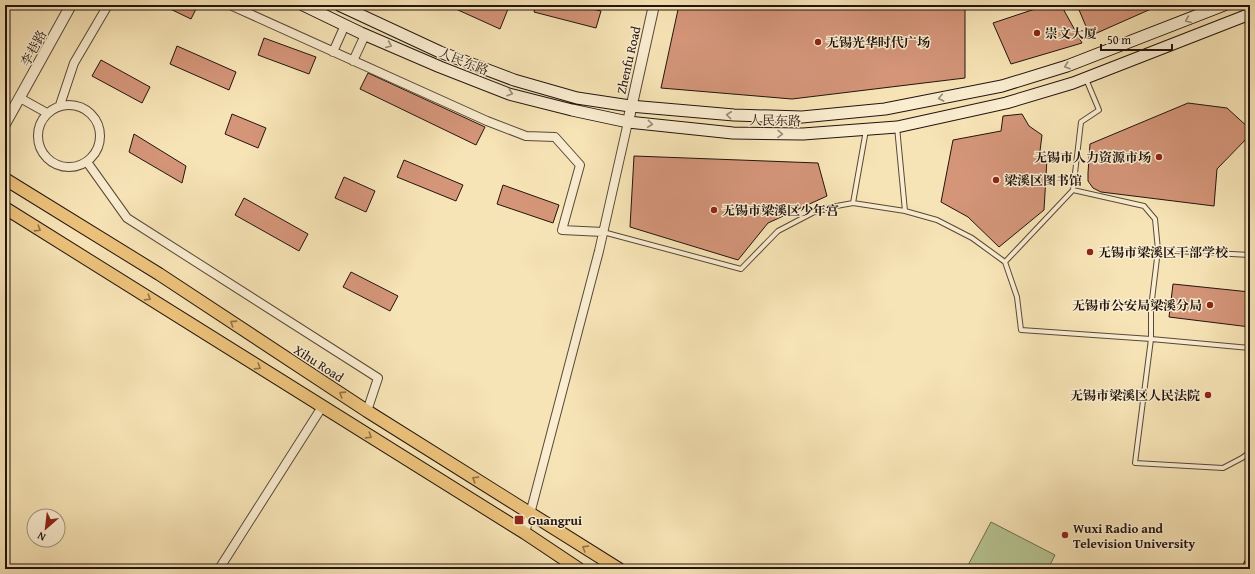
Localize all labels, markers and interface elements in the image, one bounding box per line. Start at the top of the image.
one-way arrow [1185,15,1192,23]
street label: Zhenfu Road [611,24,646,96]
place label: 崇文大厦 [1045,24,1097,43]
scale bar [1101,26,1172,52]
street label: 李巷路 [16,27,51,70]
marker: 崇文大厦 [1032,28,1042,38]
text: 50 m [1107,31,1131,48]
place label: 无锡光华时代广场 [826,33,930,52]
marker: 无锡光华时代广场 [813,37,823,47]
one-way arrow [385,40,392,48]
street label: 人民东路 [436,43,491,80]
one-way arrow [1064,61,1071,70]
one-way arrow [506,89,513,97]
one-way arrow [938,93,944,102]
one-way arrow [725,110,732,119]
street label: 人民东路 [749,111,801,130]
one-way arrow [647,119,653,128]
one-way arrow [777,130,783,138]
place label: 无锡市人力资源市场 [1034,148,1151,167]
marker: 无锡市人力资源市场 [1154,152,1164,162]
place label: 梁溪区图书馆 [1004,171,1082,190]
marker: 梁溪区图书馆 [991,175,1001,185]
place label: 无锡市梁溪区少年宫 [722,201,839,220]
marker: 无锡市梁溪区少年宫 [709,205,719,215]
one-way arrow [34,224,41,232]
place label: 无锡市梁溪区干部学校 [1098,243,1228,262]
marker: 无锡市梁溪区干部学校 [1085,247,1095,257]
one-way arrow [144,293,151,301]
place label: 无锡市公安局梁溪分局 [1072,296,1202,315]
marker: 无锡市公安局梁溪分局 [1205,300,1215,310]
one-way arrow [231,321,238,328]
street label: Xihu Road [290,340,347,387]
one-way arrow [254,362,261,370]
place label: 无锡市梁溪区人民法院 [1070,386,1200,405]
marker: 无锡市梁溪区人民法院 [1203,390,1213,400]
one-way arrow [339,391,346,399]
one-way arrow [365,431,372,439]
one-way arrow [472,476,479,484]
north arrow [26,508,66,548]
place label: Guangrui [528,511,582,530]
marker: Guangrui [513,514,525,526]
place label: Wuxi Radio and Television University [1073,519,1195,553]
text: N [34,528,48,546]
marker: Wuxi Radio and Television University [1060,530,1070,540]
one-way arrow [583,546,590,553]

